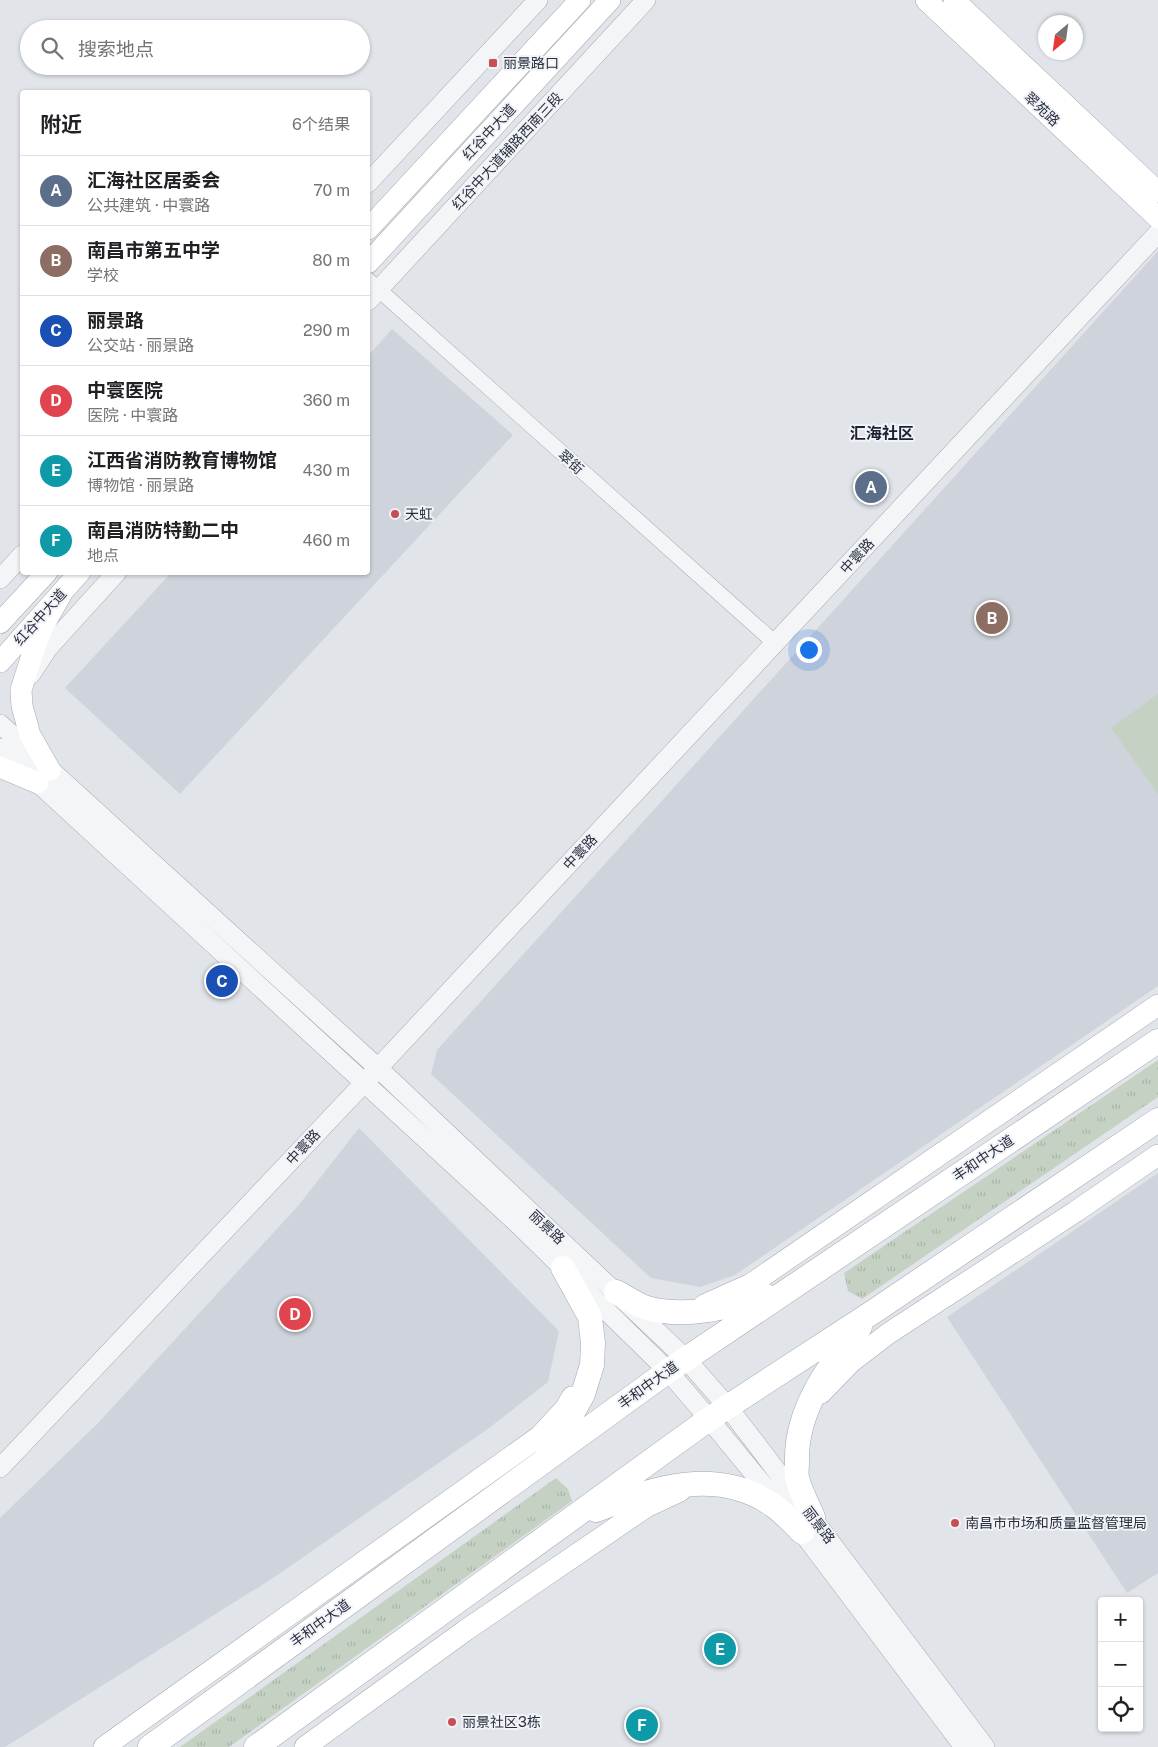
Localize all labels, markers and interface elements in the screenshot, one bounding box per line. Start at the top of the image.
north arrow [1038,15,1083,60]
search box [20,20,370,75]
icon: search [38,34,66,62]
text: 搜索地点 [78,38,154,60]
place label: 丽景路口 [503,55,559,71]
marker: 丽景路口 [487,57,499,69]
street label: 红谷中大道辅路西南三段 [449,89,565,213]
street label: 翠苑路 [1021,89,1063,129]
street label: 红谷中大道 [459,101,519,163]
text: 附近 [40,112,82,137]
text: 6个结果 [292,115,350,134]
text: 汇海社区居委会 [87,169,220,191]
text: A [50,181,62,200]
text: 70 m [313,181,350,200]
text: 公共建筑 · 中寰路 [87,196,210,215]
text: 南昌市第五中学 [87,239,220,261]
text: B [51,251,61,270]
text: 80 m [312,251,350,270]
text: 学校 [87,266,119,285]
text: 丽景路 [87,309,144,331]
text: C [50,321,62,340]
text: 290 m [303,321,350,340]
text: 公交站 · 丽景路 [87,336,194,355]
text: 中寰医院 [87,379,163,401]
text: D [50,391,62,410]
text: 360 m [303,391,350,410]
text: 医院 · 中寰路 [87,406,178,425]
district label: 汇海社区 [850,424,914,443]
street label: 翠街 [555,447,587,477]
text: 江西省消防教育博物馆 [87,449,277,471]
text: E [51,461,61,480]
text: 430 m [302,461,350,480]
pin: A [855,468,887,506]
text: 博物馆 · 丽景路 [87,476,194,495]
place label: 天虹 [405,506,433,522]
marker: 天虹 [389,508,401,520]
text: 南昌消防特勤二中 [87,519,239,541]
text: F [51,531,61,550]
text: 460 m [303,531,350,550]
street label: 中寰路 [837,535,877,577]
text: 地点 [87,546,119,565]
street label: 红谷中大道 [11,586,69,648]
pin: B [976,599,1008,637]
your location [796,637,822,663]
street label: 中寰路 [560,831,600,873]
pin: C [206,962,238,1000]
street label: 中寰路 [283,1126,323,1168]
street label: 丰和中大道 [950,1132,1016,1184]
street label: 丽景路 [526,1207,568,1247]
pin: D [279,1295,311,1333]
street label: 丰和中大道 [615,1358,681,1412]
street label: 丽景路 [800,1503,838,1547]
place label: 南昌市市场和质量监督管理局 [965,1515,1147,1531]
marker: 南昌市市场和质量监督管理局 [949,1517,961,1529]
street label: 丰和中大道 [287,1596,353,1650]
map controls [1098,1597,1143,1732]
button: + [1098,1597,1143,1642]
pin: E [704,1630,736,1668]
button: − [1098,1642,1143,1687]
button: locate [1098,1687,1143,1732]
pin: F [626,1706,658,1744]
place label: 丽景社区3栋 [462,1714,541,1730]
marker: 丽景社区3栋 [446,1716,458,1728]

